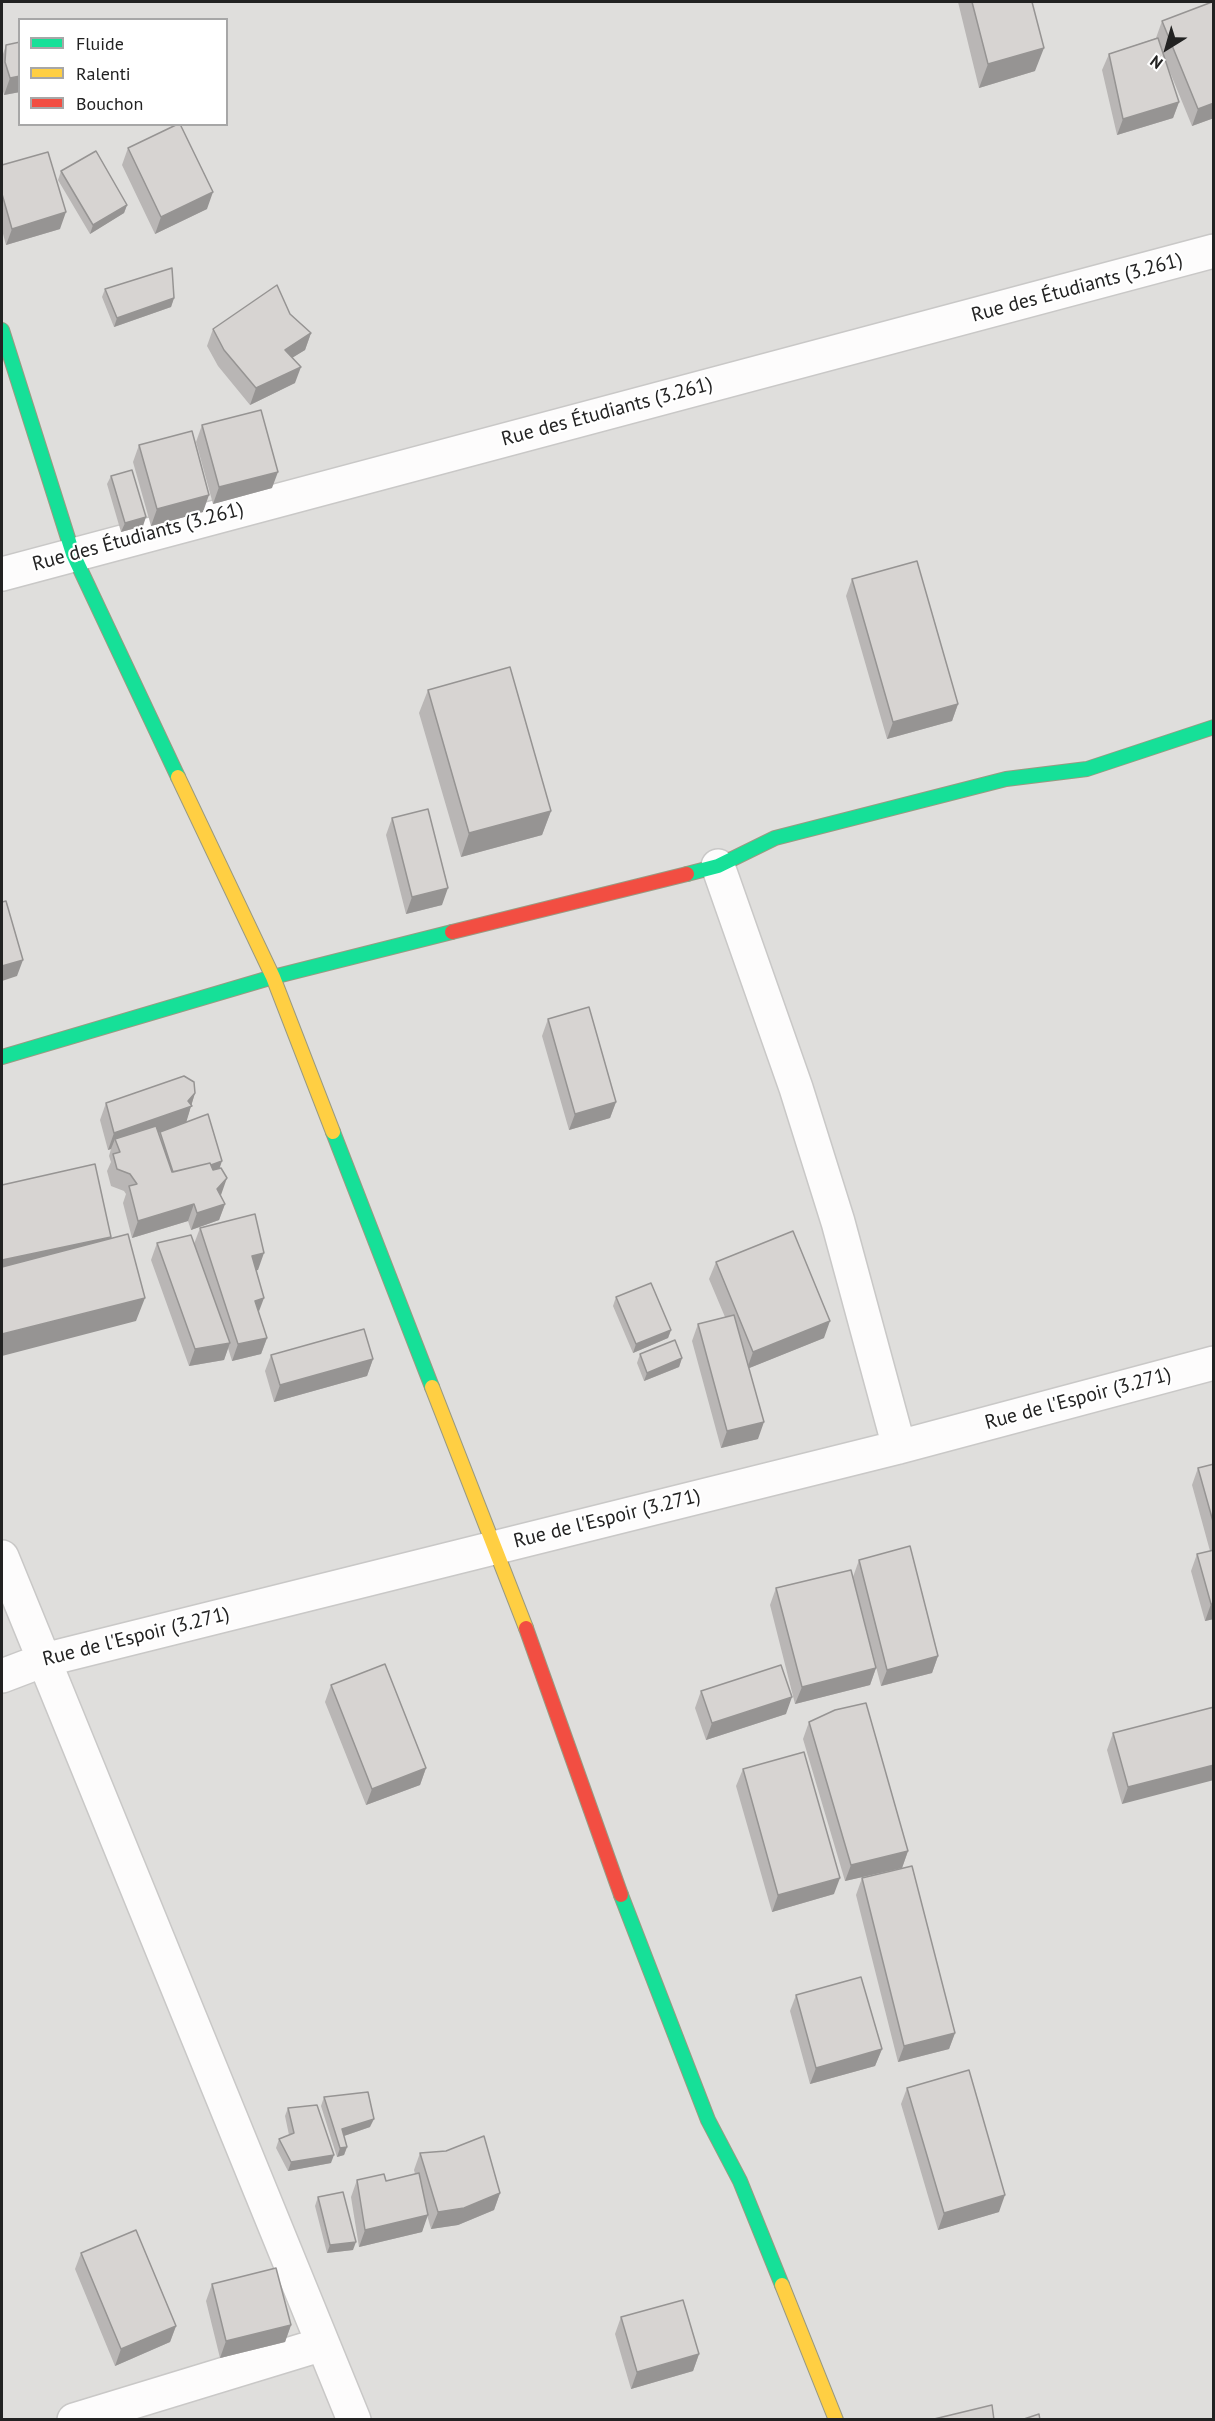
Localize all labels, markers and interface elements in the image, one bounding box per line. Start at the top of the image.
legend [18,18,228,126]
north arrow [1137,18,1197,78]
text: Fluide [76,32,124,55]
text: N [1146,51,1166,74]
text: Ralenti [76,62,131,85]
text: Bouchon [76,92,143,115]
street label: Rue des Étudiants (3.261) [969,248,1185,328]
street label: Rue des Étudiants (3.261) [499,372,715,452]
street label: Rue des Étudiants (3.261) [30,497,246,577]
street label: Rue de l'Espoir (3.271) [982,1363,1174,1435]
street label: Rue de l'Espoir (3.271) [511,1484,703,1554]
street label: Rue de l'Espoir (3.271) [40,1602,232,1672]

